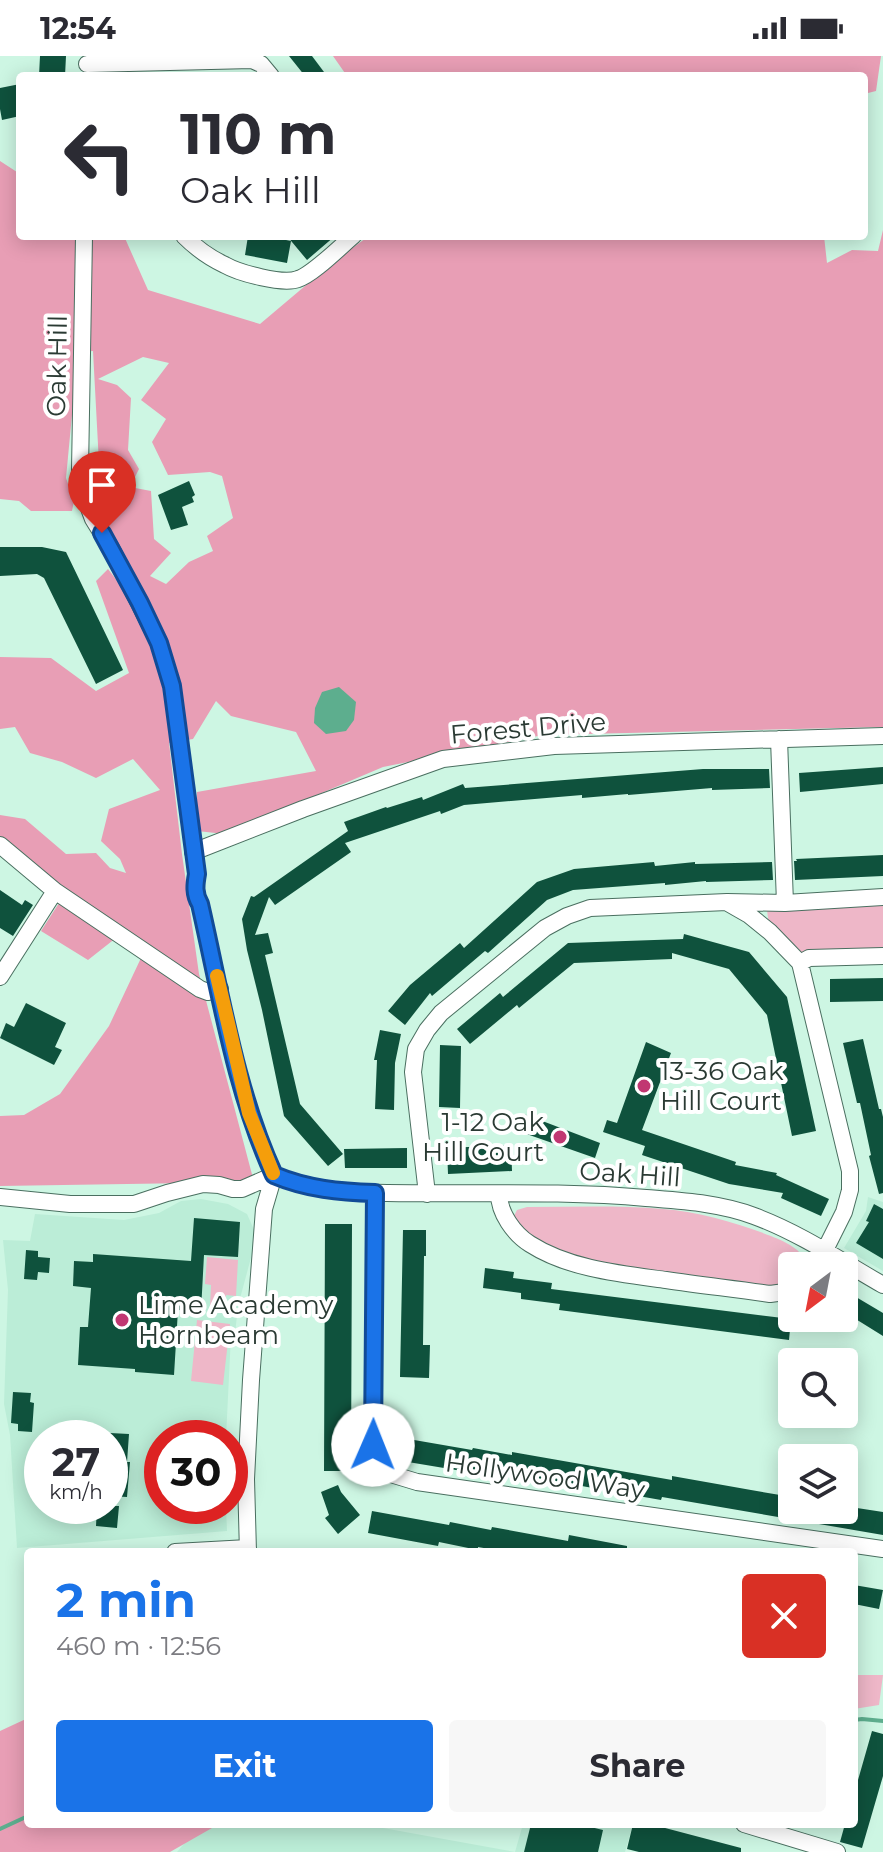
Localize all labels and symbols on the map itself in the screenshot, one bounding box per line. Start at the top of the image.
street label: Oak Hill [40,315,74,417]
pin [68,451,136,533]
street label: Forest Drive [449,705,607,751]
place label: 13-36 Oak Hill Court [660,1055,784,1117]
marker: 13-36 Oak Hill Court [635,1077,653,1095]
place label: 1-12 Oak Hill Court [422,1106,544,1168]
marker: 1-12 Oak Hill Court [551,1128,569,1146]
street label: Oak Hill [578,1154,682,1194]
north arrow [778,1252,858,1332]
place label: Lime Academy Hornbeam [138,1289,334,1351]
marker: Lime Academy Hornbeam [113,1311,131,1329]
position arrow [331,1403,415,1487]
speed limit sign: 30 [144,1420,248,1524]
street label: Hollywood Way [443,1446,648,1506]

